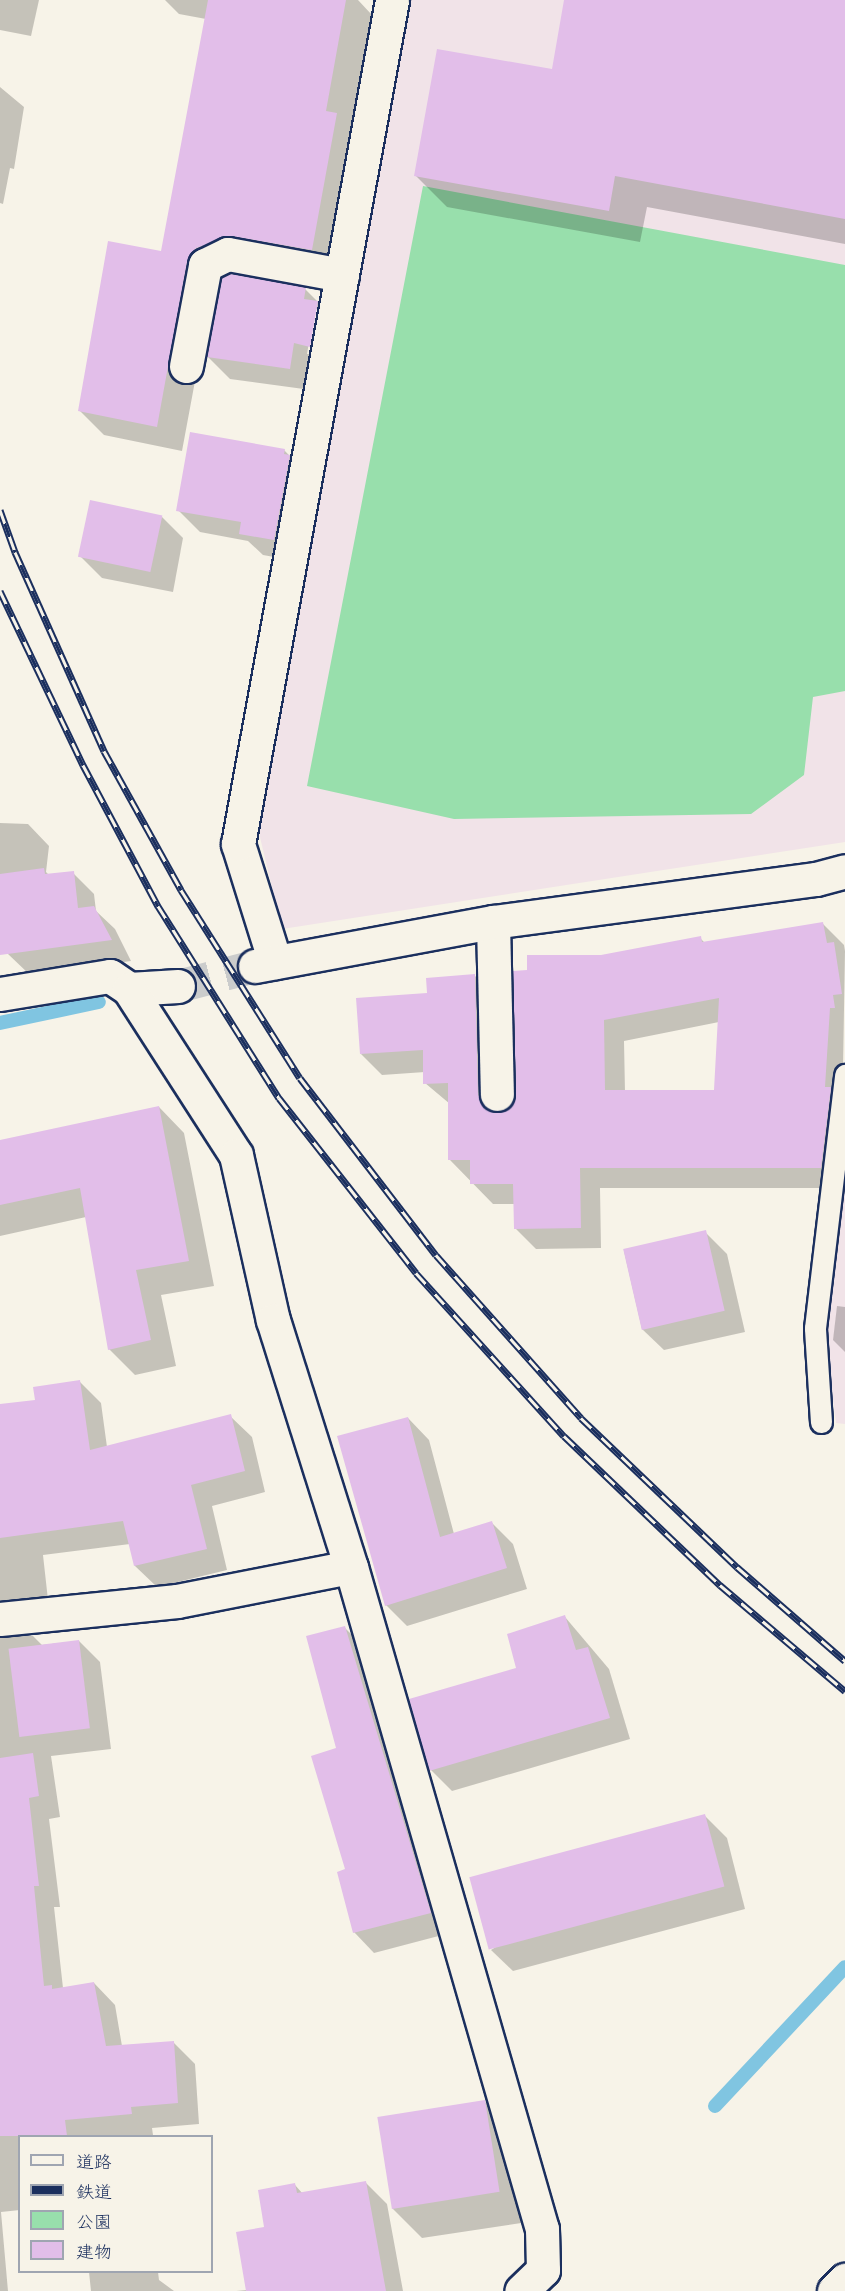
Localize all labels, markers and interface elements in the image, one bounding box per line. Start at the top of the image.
legend [18,2135,213,2273]
text: 道路 [76,2152,112,2173]
text: 鉄道 [76,2182,112,2203]
text: 公園 [76,2212,112,2233]
text: 建物 [76,2242,112,2263]

